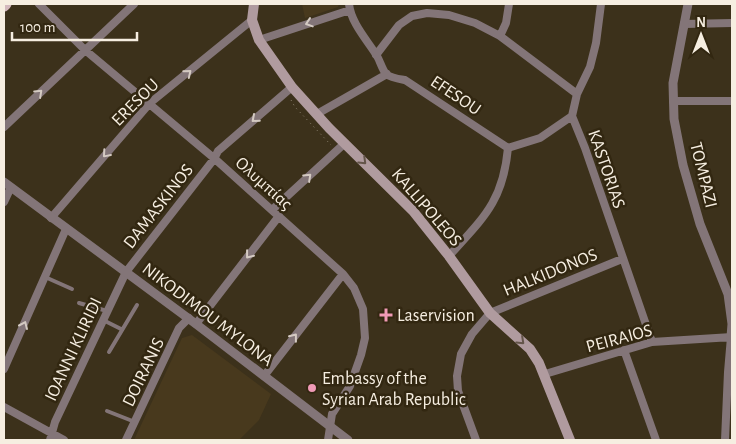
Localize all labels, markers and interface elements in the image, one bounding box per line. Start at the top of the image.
scale bar [12,10,138,42]
north arrow [676,10,726,60]
text: N [696,16,706,30]
one-way arrow [306,18,314,28]
text: 100 m [20,20,55,35]
one-way arrow [182,69,191,78]
street label: EFESOU [427,73,484,119]
street label: ERESOU [109,76,163,130]
one-way arrow [34,90,43,99]
one-way arrow [252,113,261,122]
street label: KASTORIAS [584,128,628,211]
street label: TOMPAZI [686,141,720,210]
one-way arrow [103,148,112,157]
street label: Ολυμπίας [231,153,296,214]
one-way arrow [357,155,366,164]
street label: DAMASKINOS [120,161,197,252]
street label: KALLIPOLEOS [388,165,465,250]
one-way arrow [303,174,312,183]
street label: HALKIDONOS [501,246,600,300]
one-way arrow [247,249,255,258]
street label: NIKODIMOU MYLONA [138,260,277,370]
street label: IOANNI KLIRIDI [42,295,106,404]
place label: Laservision [397,307,475,325]
marker: Laservision [379,308,393,322]
one-way arrow [17,321,28,330]
street label: PEIRAIOS [584,322,654,356]
one-way arrow [288,334,296,343]
street label: DOIRANIS [120,335,168,410]
one-way arrow [515,335,524,344]
place label: Embassy of the Syrian Arab Republic [322,370,466,409]
marker: Embassy of the Syrian Arab Republic [306,382,318,394]

